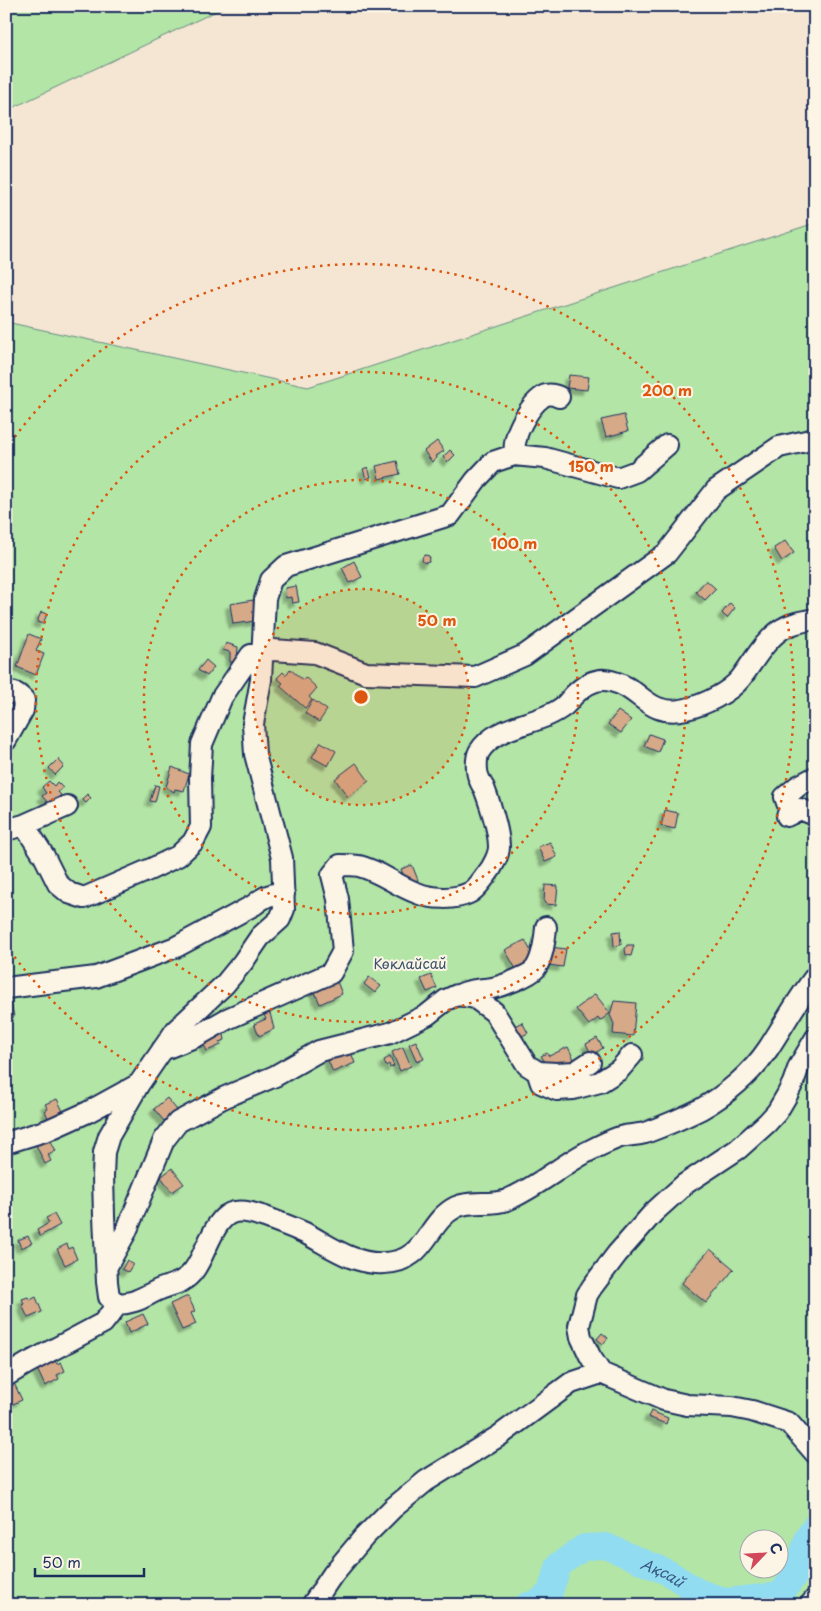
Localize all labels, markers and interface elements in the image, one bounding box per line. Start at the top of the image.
text: 200 m [642,378,692,401]
text: 150 m [568,454,614,477]
text: 100 m [491,531,537,554]
text: 50 m [418,608,456,631]
centre of rings [352,688,370,706]
park label: Көклайсай [373,953,447,974]
north arrow [738,1528,788,1578]
text: С [764,1539,788,1558]
scale bar [35,1546,144,1578]
text: 50 m [42,1550,81,1573]
water label: Ақсай [638,1551,691,1593]

